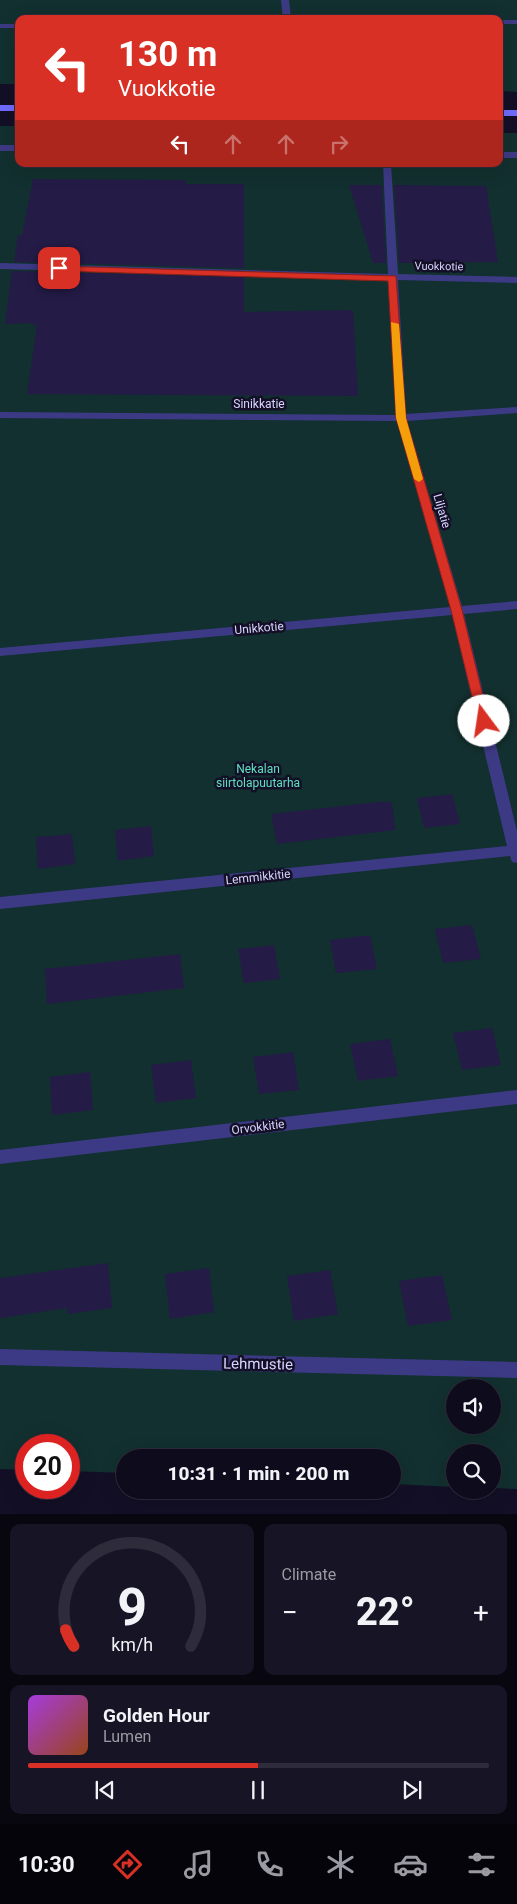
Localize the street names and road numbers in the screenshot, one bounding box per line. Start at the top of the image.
street label: Vuokkotie [415,260,464,273]
street label: Sinikkatie [233,397,285,411]
street label: Liljatie [430,492,454,530]
street label: Unikkotie [234,619,284,637]
street label: Lemmikkitie [225,867,291,887]
street label: Orvokkitie [231,1117,285,1137]
street label: Lehmustie [223,1354,293,1374]

